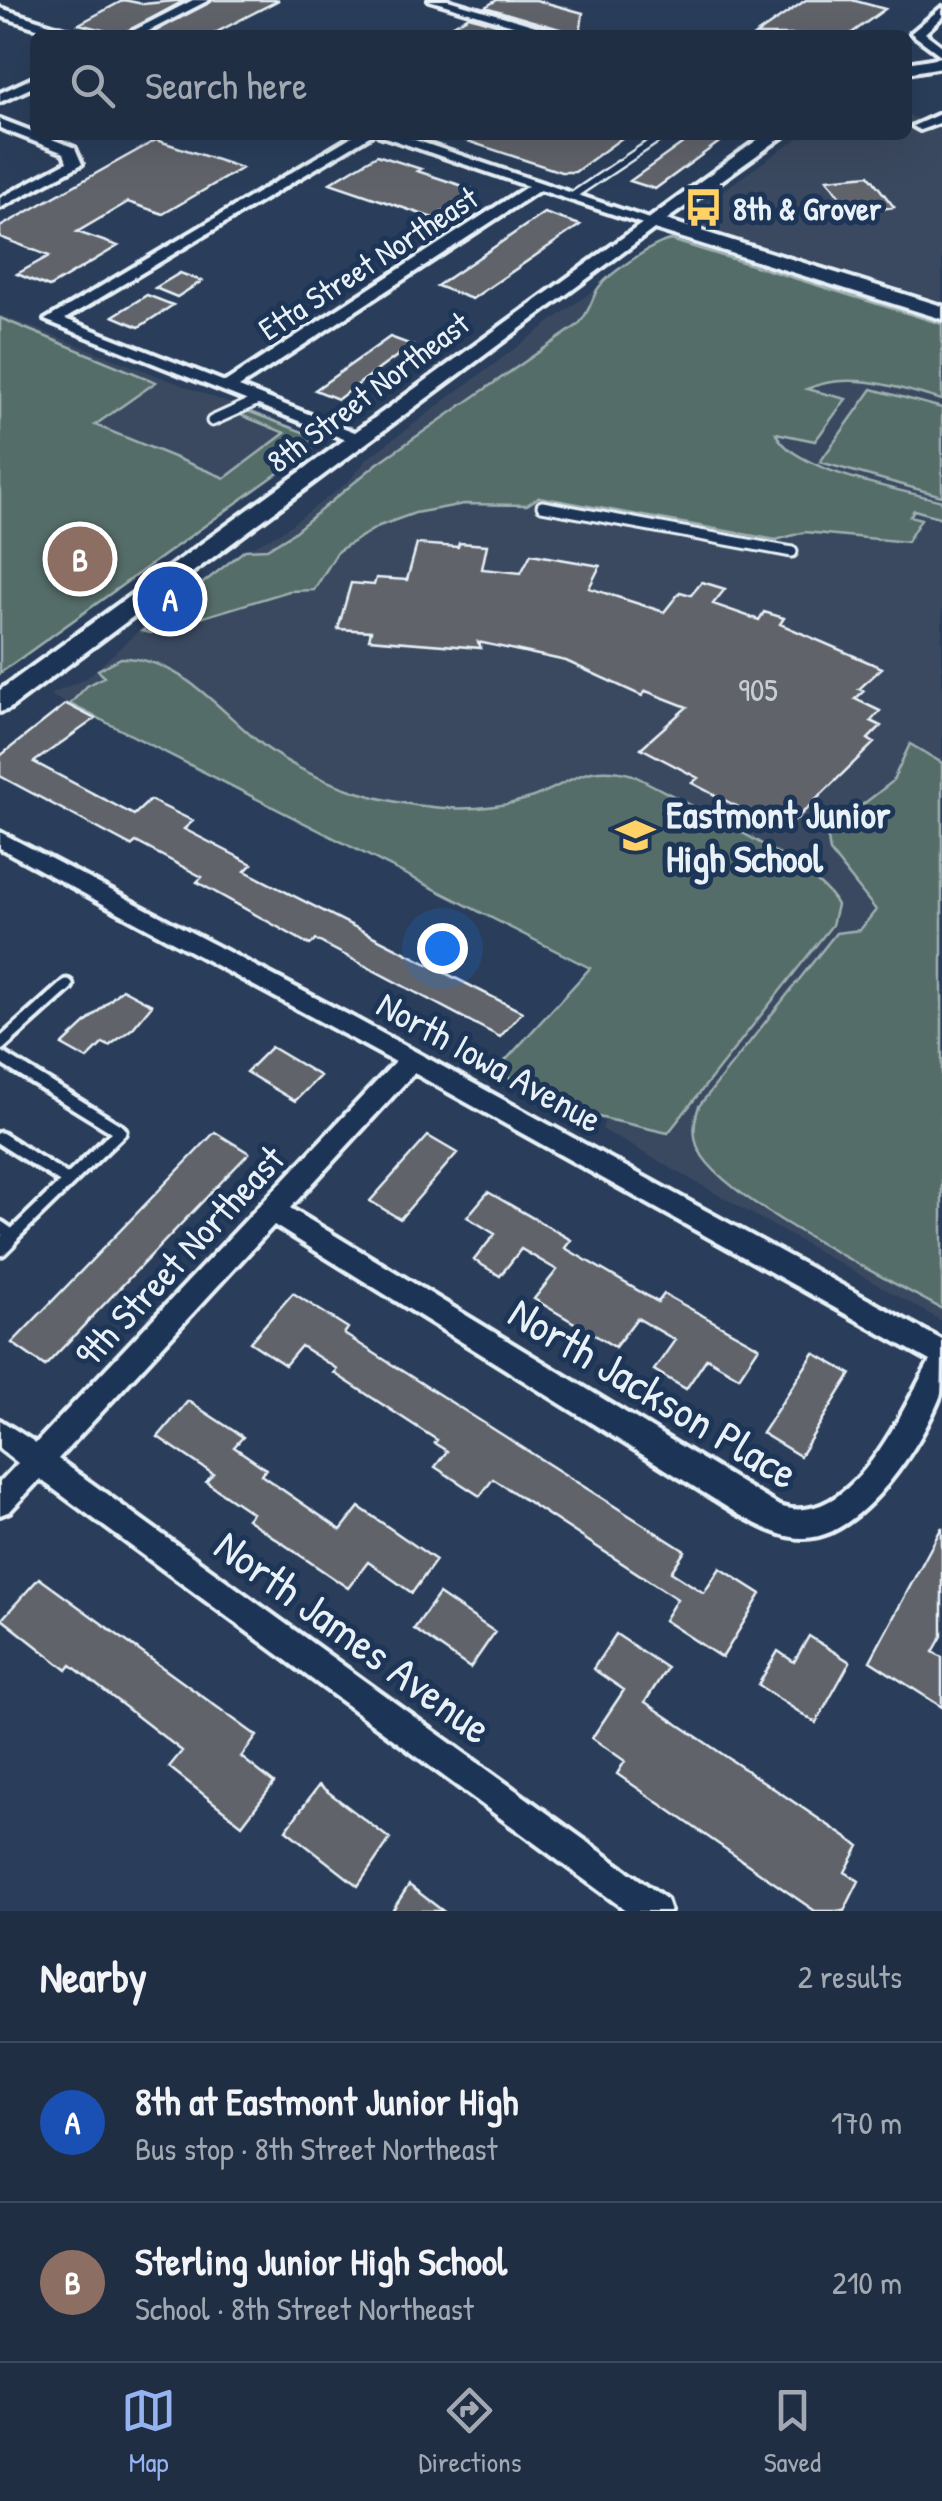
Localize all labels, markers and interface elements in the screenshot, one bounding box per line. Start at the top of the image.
search box [30,30,912,140]
icon: search [65,58,120,113]
text: Search here [145,59,307,111]
street label: Etta Street Northeast [250,175,487,350]
bus stop icon: 8th & Grover [682,187,724,229]
place label: 8th & Grover [733,187,882,230]
street label: 8th Street Northeast [258,301,479,482]
pin: B [48,522,112,596]
pin: A [138,562,202,636]
house number: 905 [738,668,778,711]
place label: Eastmont Junior High School [666,788,891,885]
school or university icon: Eastmont Junior High School [615,815,657,857]
your location [417,923,468,974]
street label: North Iowa Avenue [368,978,612,1144]
street label: 9th Street Northeast [63,1133,296,1378]
street label: North Jackson Place [498,1282,810,1502]
street label: North James Avenue [203,1515,505,1757]
text: Nearby [40,1948,147,2005]
text: 2 results [798,1955,902,1998]
text: 8th at Eastmont Junior High [135,2075,518,2127]
text: A [65,2101,80,2144]
text: 170 m [831,2101,902,2144]
text: Bus stop · 8th Street Northeast [135,2127,498,2170]
text: Sterling Junior High School [135,2235,507,2287]
text: B [64,2261,81,2304]
text: 210 m [832,2261,902,2304]
text: School · 8th Street Northeast [135,2287,474,2330]
tab: Map [121,2383,176,2481]
tab: Directions [418,2383,521,2481]
tab: Saved [764,2383,821,2481]

